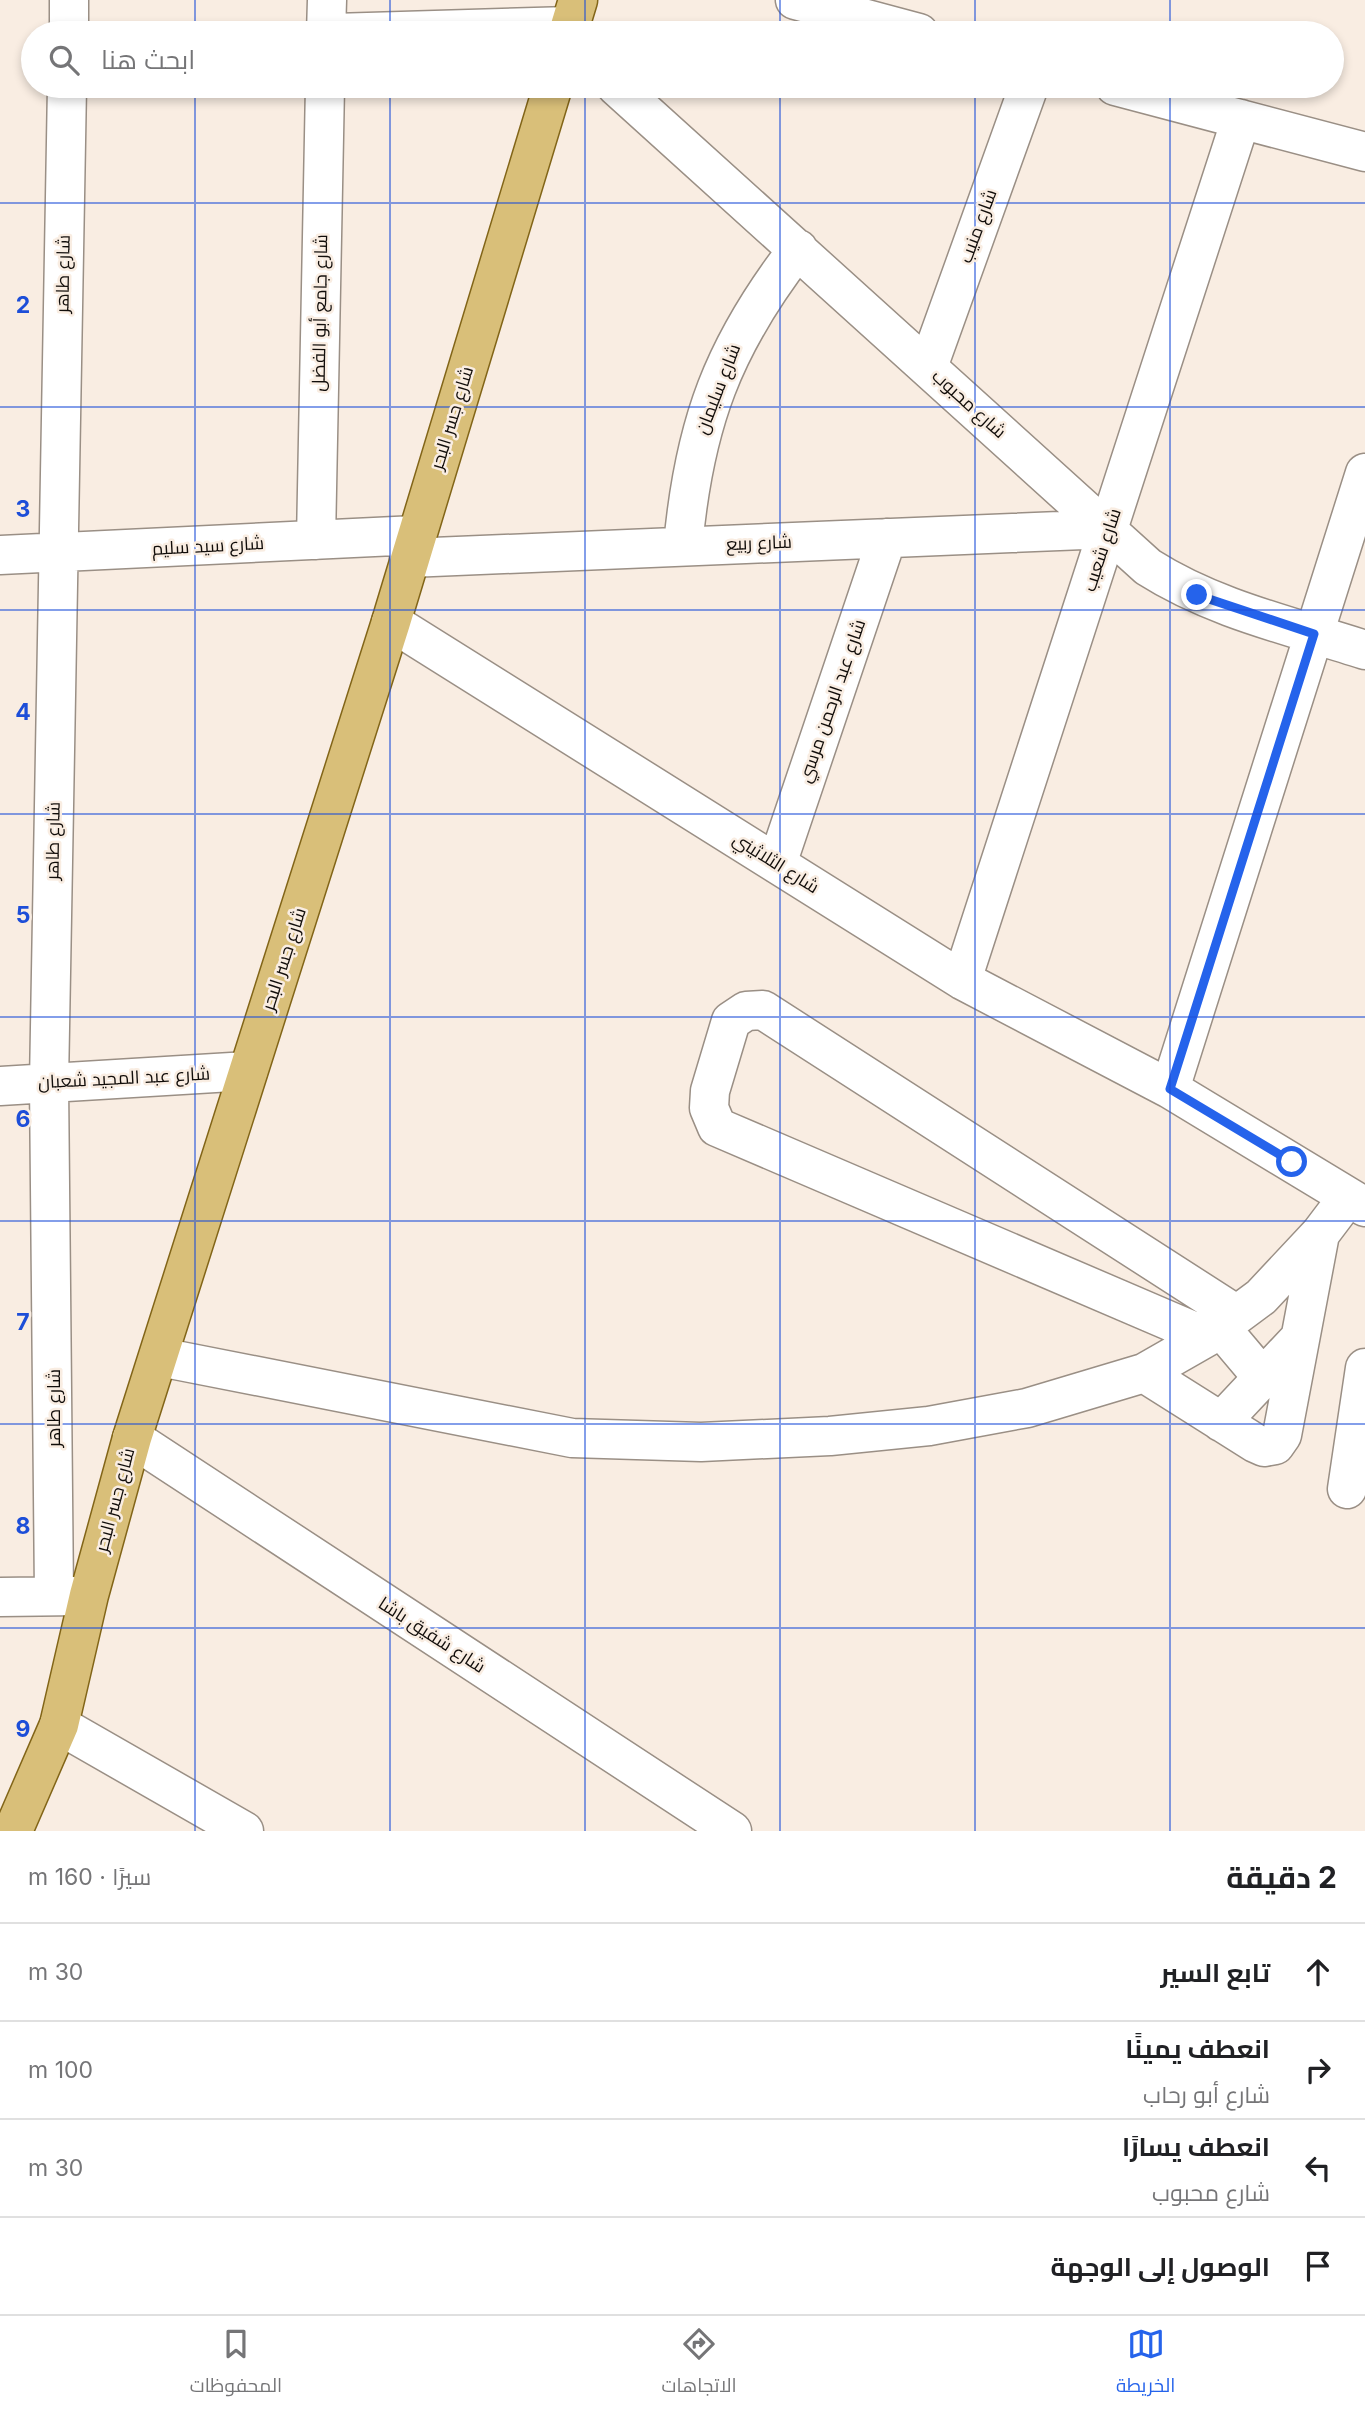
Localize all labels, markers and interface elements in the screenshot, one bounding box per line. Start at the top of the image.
search box [21,21,1344,98]
icon: search [45,41,83,79]
text: ابحث هنا [101,44,195,75]
street label: شارع منيب [955,186,1002,266]
street label: شارع جامع أبو الفضل [308,234,333,392]
street label: شارع طاهر [51,235,76,314]
text: 2 [16,291,30,319]
street label: شارع سليمان [691,341,746,438]
street label: شارع جسر البحر [426,364,479,474]
street label: شارع محبوب [927,365,1011,444]
text: 3 [16,495,30,523]
street label: شارع شعيب [1078,506,1127,595]
street label: شارع ربيع [726,531,792,556]
street label: شارع سيد سليم [151,532,265,561]
route end [1181,579,1212,610]
street label: شارع عبد الرحمن مرسي [794,616,872,786]
text: 4 [15,698,31,726]
street label: شارع طاهر [41,802,66,881]
street label: شارع الثلاثيني [727,828,823,901]
text: 5 [16,901,30,929]
street label: شارع جسر البحر [257,905,312,1014]
street label: شارع عبد المجيد شعبان [37,1063,211,1094]
text: 6 [16,1105,30,1133]
route start [1276,1146,1307,1177]
text: 7 [16,1308,30,1336]
street label: شارع طاهر [43,1369,66,1448]
street label: شارع جسر البحر [90,1446,140,1556]
text: 8 [16,1512,30,1540]
street label: شارع شفيق باشا [374,1592,490,1679]
text: 9 [16,1715,30,1743]
text: 2 دقيقة [1226,1859,1337,1895]
text: سيرًا · 160 m [28,1863,151,1891]
icon: ahead [1299,1953,1337,1991]
text: تابع السير [1160,1957,1270,1988]
text: 30 m [28,1958,83,1986]
text: انعطف يمينًا [1125,2033,1270,2064]
icon: right [1299,2051,1337,2089]
text: 100 m [28,2056,93,2084]
text: شارع أبو رحاب [1143,2081,1270,2109]
text: انعطف يسارًا [1122,2131,1270,2162]
icon: left [1299,2149,1337,2187]
text: 30 m [28,2154,83,2182]
text: شارع محبوب [1152,2179,1270,2207]
icon: arrive [1299,2247,1337,2285]
text: الوصول إلى الوجهة [1051,2251,1270,2282]
tab: المحفوظات [190,2325,282,2403]
tab: الاتجاهات [661,2325,737,2403]
tab: الخريطة [1116,2325,1175,2403]

